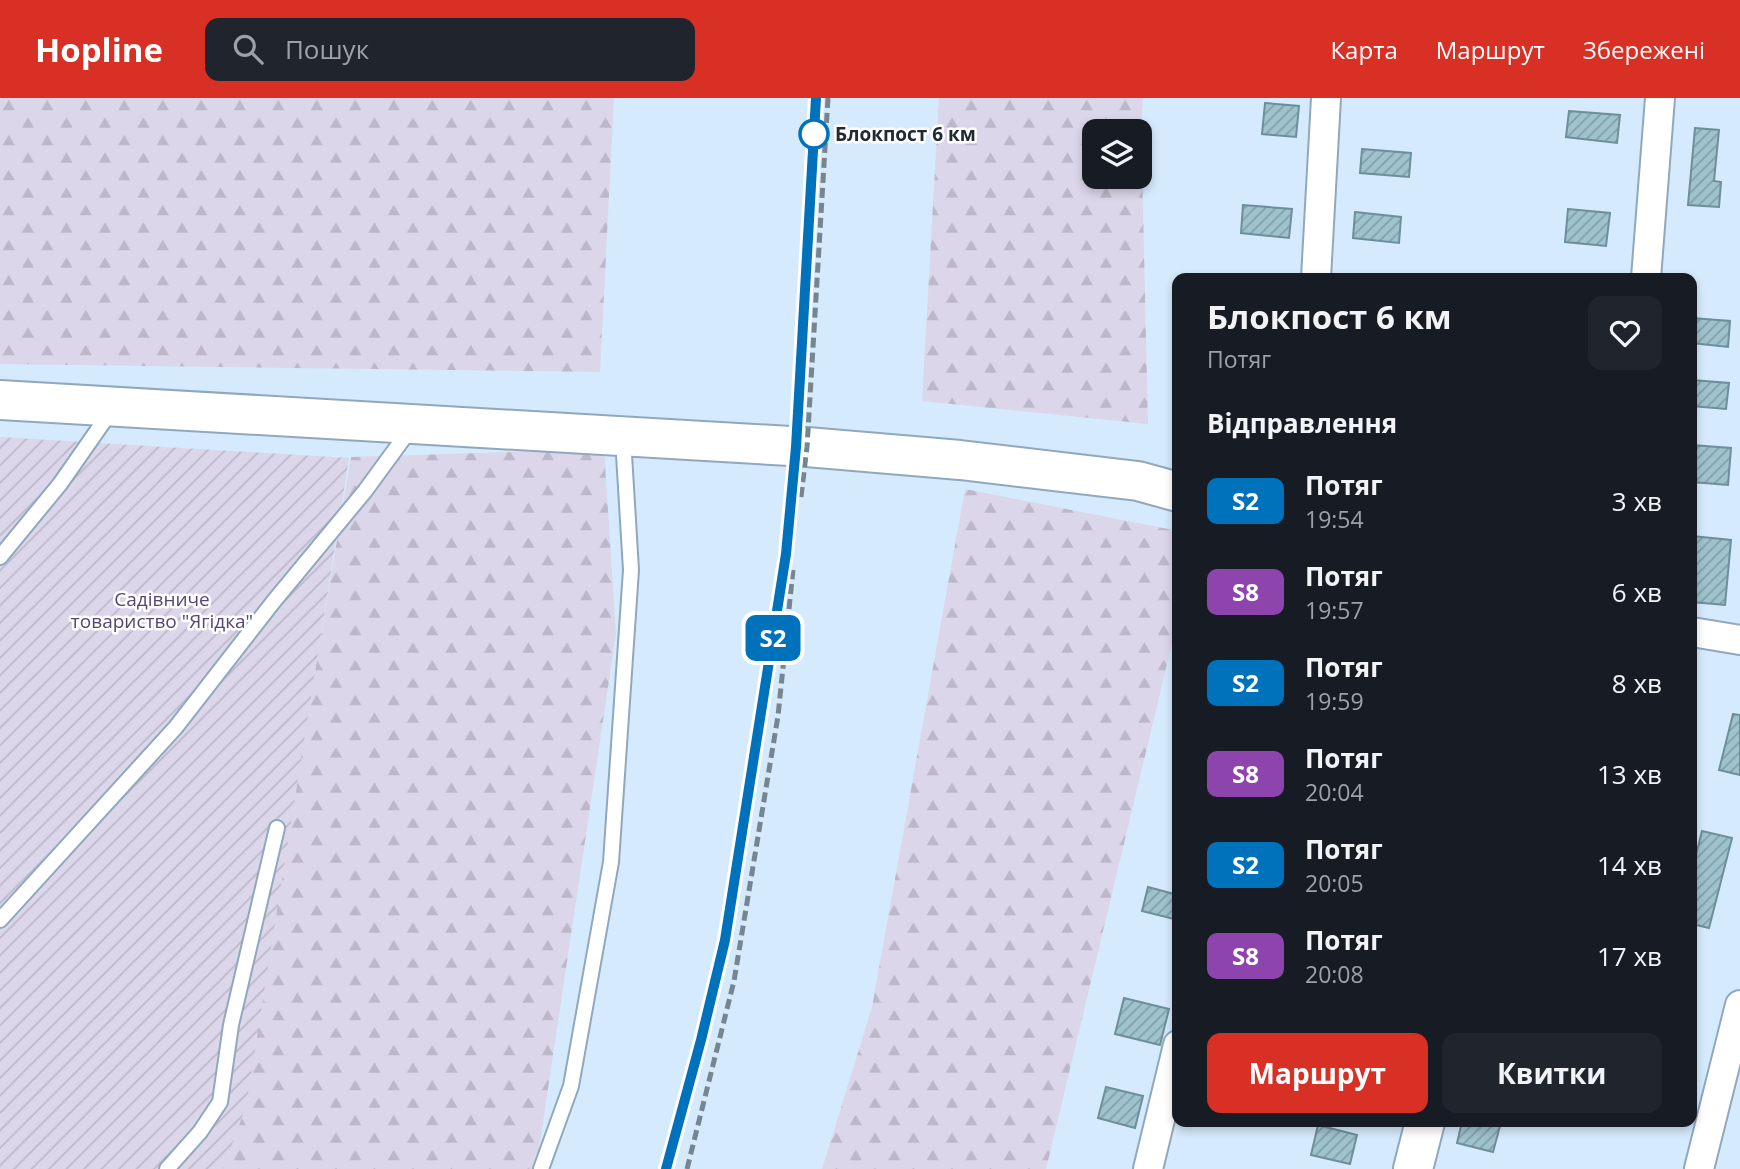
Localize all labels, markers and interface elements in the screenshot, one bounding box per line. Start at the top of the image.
search box [205,18,695,81]
text: Hopline [35,27,163,72]
icon: search [229,30,267,68]
text: Пошук [285,31,369,67]
text: Карта [1330,33,1398,66]
text: Маршрут [1436,33,1545,66]
text: Збережені [1583,33,1705,66]
marker: Блокпост 6 км [799,119,829,149]
map controls [1082,119,1152,189]
button: layers [1082,119,1152,189]
place label: Блокпост 6 км [835,121,976,147]
text: Блокпост 6 км [1207,294,1452,339]
button: heart [1588,296,1662,370]
text: Потяг [1207,343,1271,375]
text: Відправлення [1207,405,1397,441]
text: Потяг [1305,467,1383,503]
text: 3 хв [1612,483,1662,519]
text: S2 [1232,484,1259,517]
text: 19:54 [1305,503,1364,535]
text: Потяг [1305,558,1383,594]
text: 6 хв [1612,574,1662,610]
text: S8 [1232,575,1259,608]
park label: Садівниче товариство "Ягідка" [71,586,253,634]
text: 19:57 [1305,594,1364,626]
line badge: S2 [742,615,804,661]
text: S2 [760,621,786,654]
text: Потяг [1305,649,1383,685]
text: 8 хв [1612,665,1662,701]
text: S2 [1232,666,1259,699]
text: 19:59 [1305,685,1364,717]
text: Потяг [1305,740,1383,776]
text: 13 хв [1597,756,1662,792]
text: S8 [1232,757,1259,790]
text: 20:04 [1305,776,1364,808]
text: Потяг [1305,831,1383,867]
text: 14 хв [1597,847,1662,883]
text: S2 [1232,848,1259,881]
text: 20:05 [1305,867,1364,899]
text: Потяг [1305,922,1383,958]
text: 17 хв [1597,938,1662,974]
text: S8 [1232,939,1259,972]
text: 20:08 [1305,958,1364,990]
button: Маршрут [1207,1033,1428,1113]
button: Квитки [1442,1033,1662,1113]

